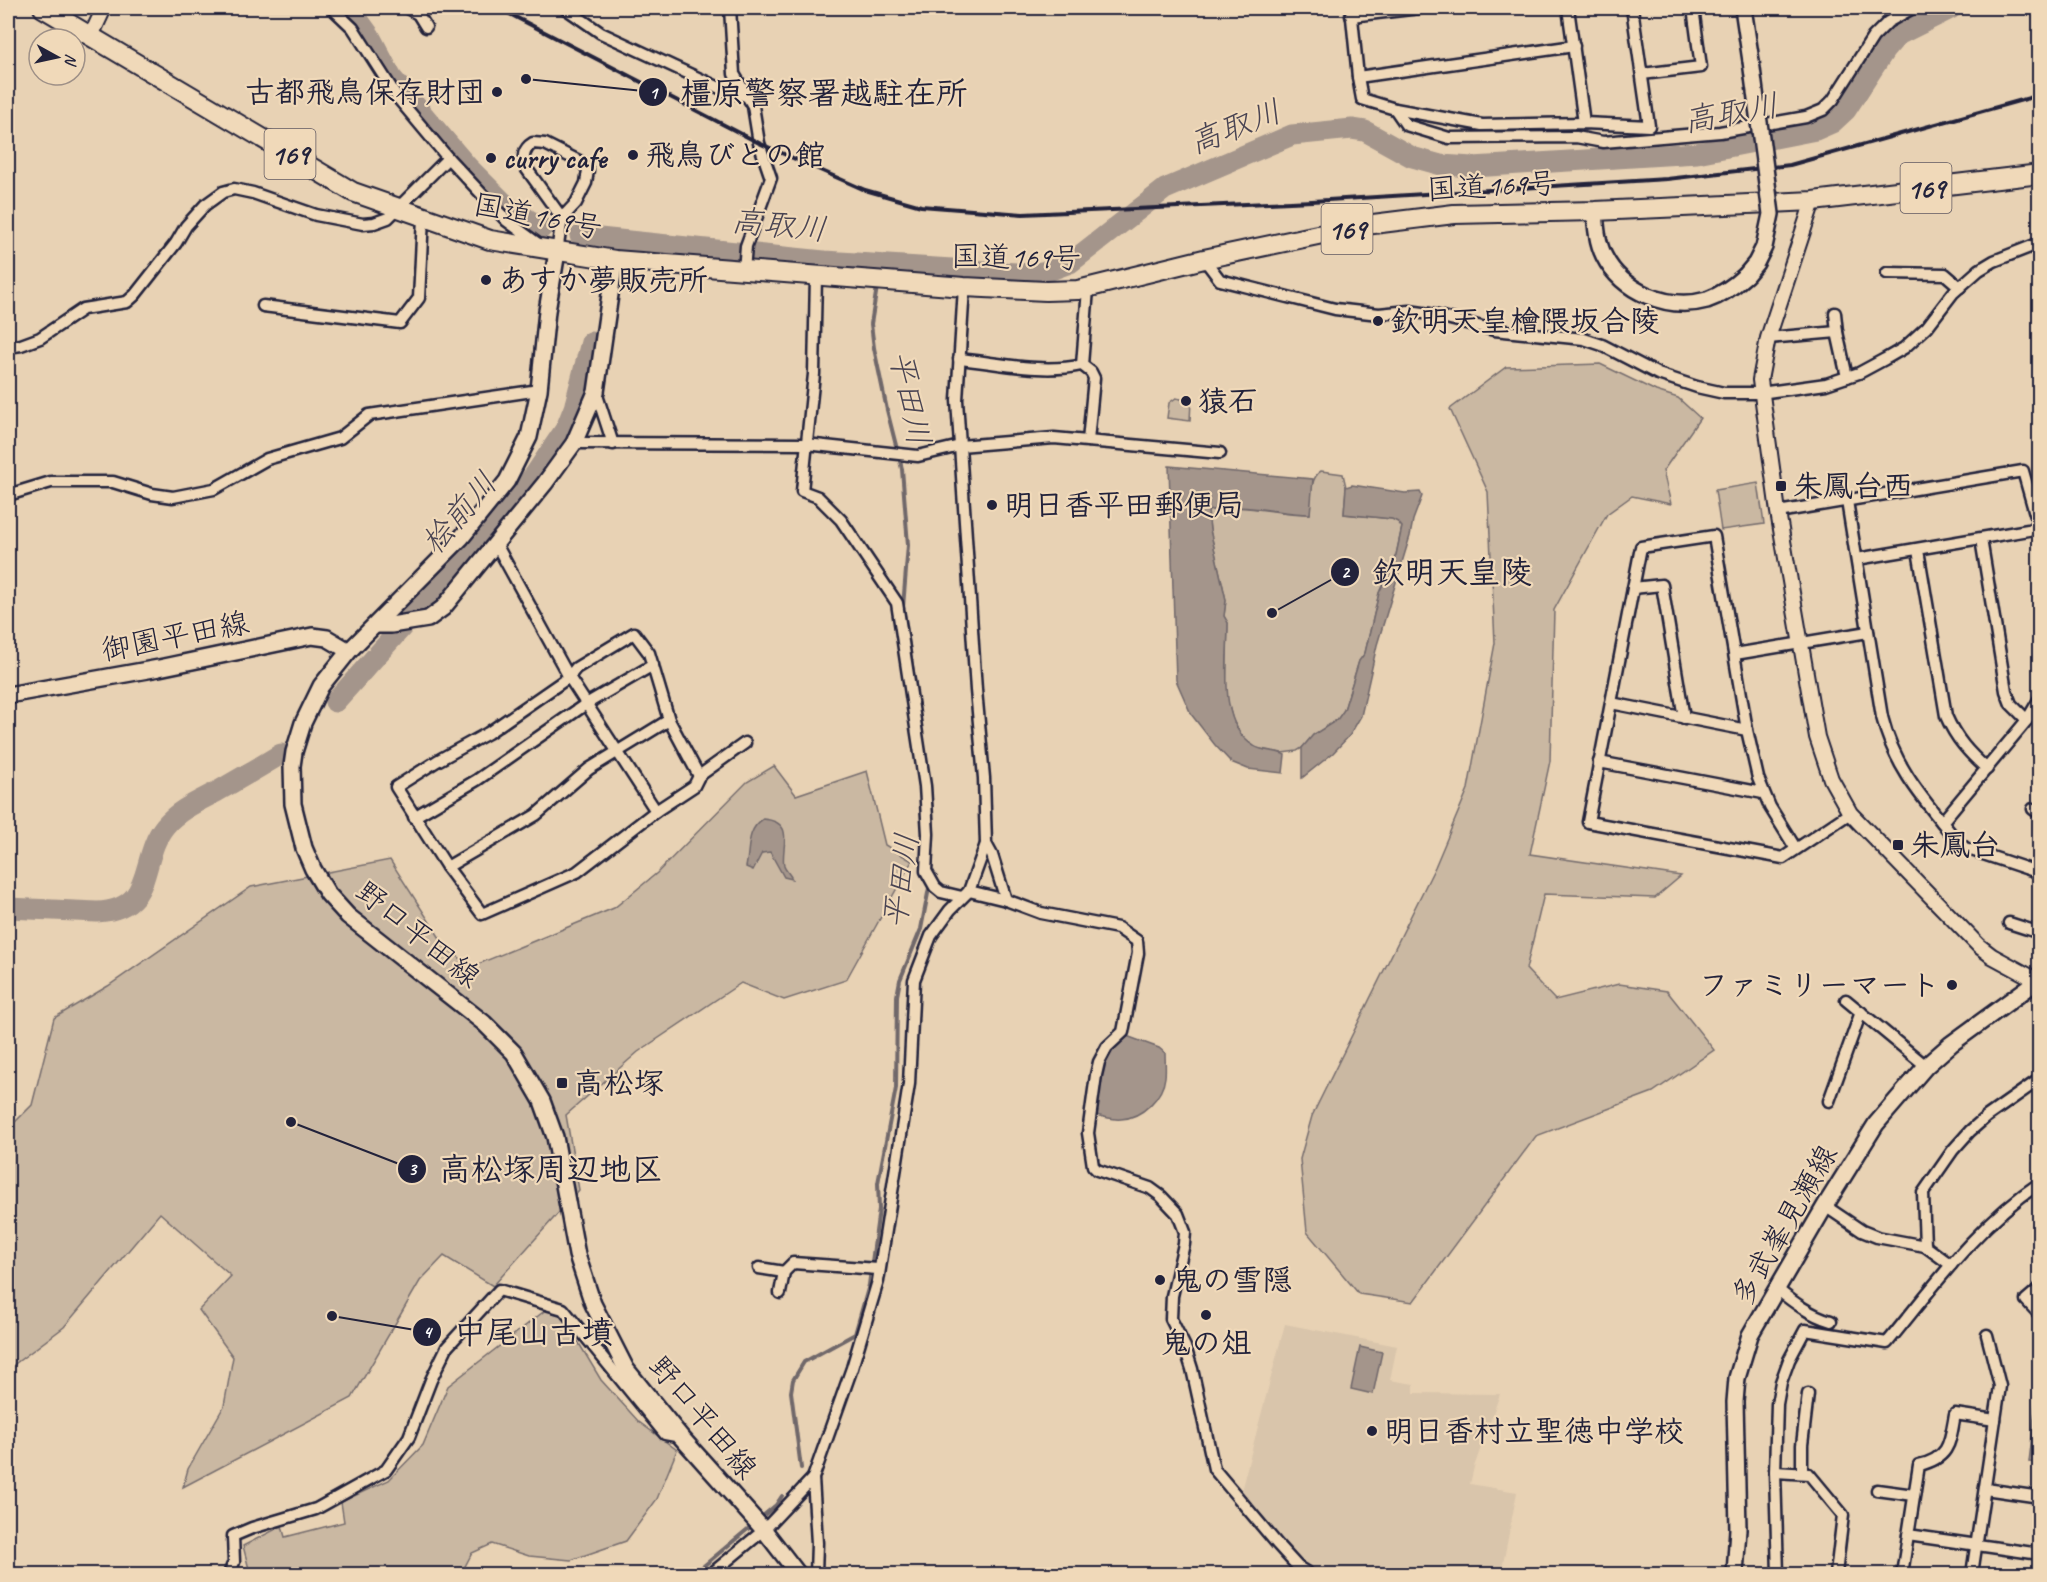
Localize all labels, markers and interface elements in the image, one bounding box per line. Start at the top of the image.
north arrow [27,27,87,87]
text: N [60,53,81,68]
callout: 橿原警察署越駐在所 [638,67,980,117]
place label: 古都飛鳥保存財団 [245,73,485,111]
text: 橿原警察署越駐在所 [680,73,968,114]
text: 1 [649,82,659,104]
water label: 高取川 [1680,84,1782,142]
marker: 古都飛鳥保存財団 [490,85,504,99]
water label: 高取川 [1183,91,1287,163]
road number: 169 [264,129,316,179]
place label: 飛鳥びとの館 [645,136,825,174]
place label: curry cafe [503,139,608,177]
marker: 飛鳥びとの館 [626,148,640,162]
marker: curry cafe [484,151,498,165]
road number: 169 [1900,163,1952,213]
street label: 国道169号 [1426,164,1558,208]
street label: 国道169号 [470,185,606,247]
water label: 高取川 [729,200,829,250]
road number: 169 [1322,204,1372,254]
street label: 国道169号 [950,237,1082,277]
place label: あすか夢販売所 [498,261,708,299]
marker: あすか夢販売所 [479,273,493,287]
place label: 欽明天皇檜隈坂合陵 [1390,302,1660,340]
marker: 欽明天皇檜隈坂合陵 [1371,314,1385,328]
water label: 平田川 [880,347,940,449]
place label: 猿石 [1198,382,1258,420]
marker: 猿石 [1179,394,1193,408]
water label: 桧前川 [412,463,506,563]
place label: 朱鳳台西 [1793,467,1913,505]
marker: 朱鳳台西 [1774,479,1788,493]
place label: 明日香平田郵便局 [1004,486,1244,524]
marker: 明日香平田郵便局 [985,498,999,512]
callout: 欽明天皇陵 [1330,547,1544,597]
text: 欽明天皇陵 [1372,552,1532,593]
text: 2 [1341,561,1351,583]
street label: 御園平田線 [98,603,252,669]
place label: 朱鳳台 [1910,826,2000,864]
water label: 平田川 [874,831,928,931]
marker: 朱鳳台 [1891,838,1905,852]
street label: 野口平田線 [348,872,488,996]
place label: ファミリーマート [1699,966,1940,1004]
marker: ファミリーマート [1945,978,1959,992]
place label: 高松塚 [574,1064,664,1102]
marker: 高松塚 [555,1076,569,1090]
street label: 多武峯見瀬線 [1723,1138,1845,1312]
callout: 高松塚周辺地区 [397,1144,675,1194]
text: 高松塚周辺地区 [439,1149,663,1190]
text: 3 [408,1158,418,1180]
place label: 鬼の雪隠 [1172,1261,1292,1299]
marker: 鬼の雪隠 [1153,1273,1167,1287]
callout: 中尾山古墳 [412,1307,626,1357]
marker: 鬼の俎 [1199,1308,1213,1322]
text: 中尾山古墳 [454,1312,614,1353]
text: 4 [423,1321,433,1343]
place label: 鬼の俎 [1161,1324,1251,1362]
street label: 野口平田線 [640,1347,766,1487]
place label: 明日香村立聖徳中学校 [1384,1412,1684,1450]
marker: 明日香村立聖徳中学校 [1365,1424,1379,1438]

